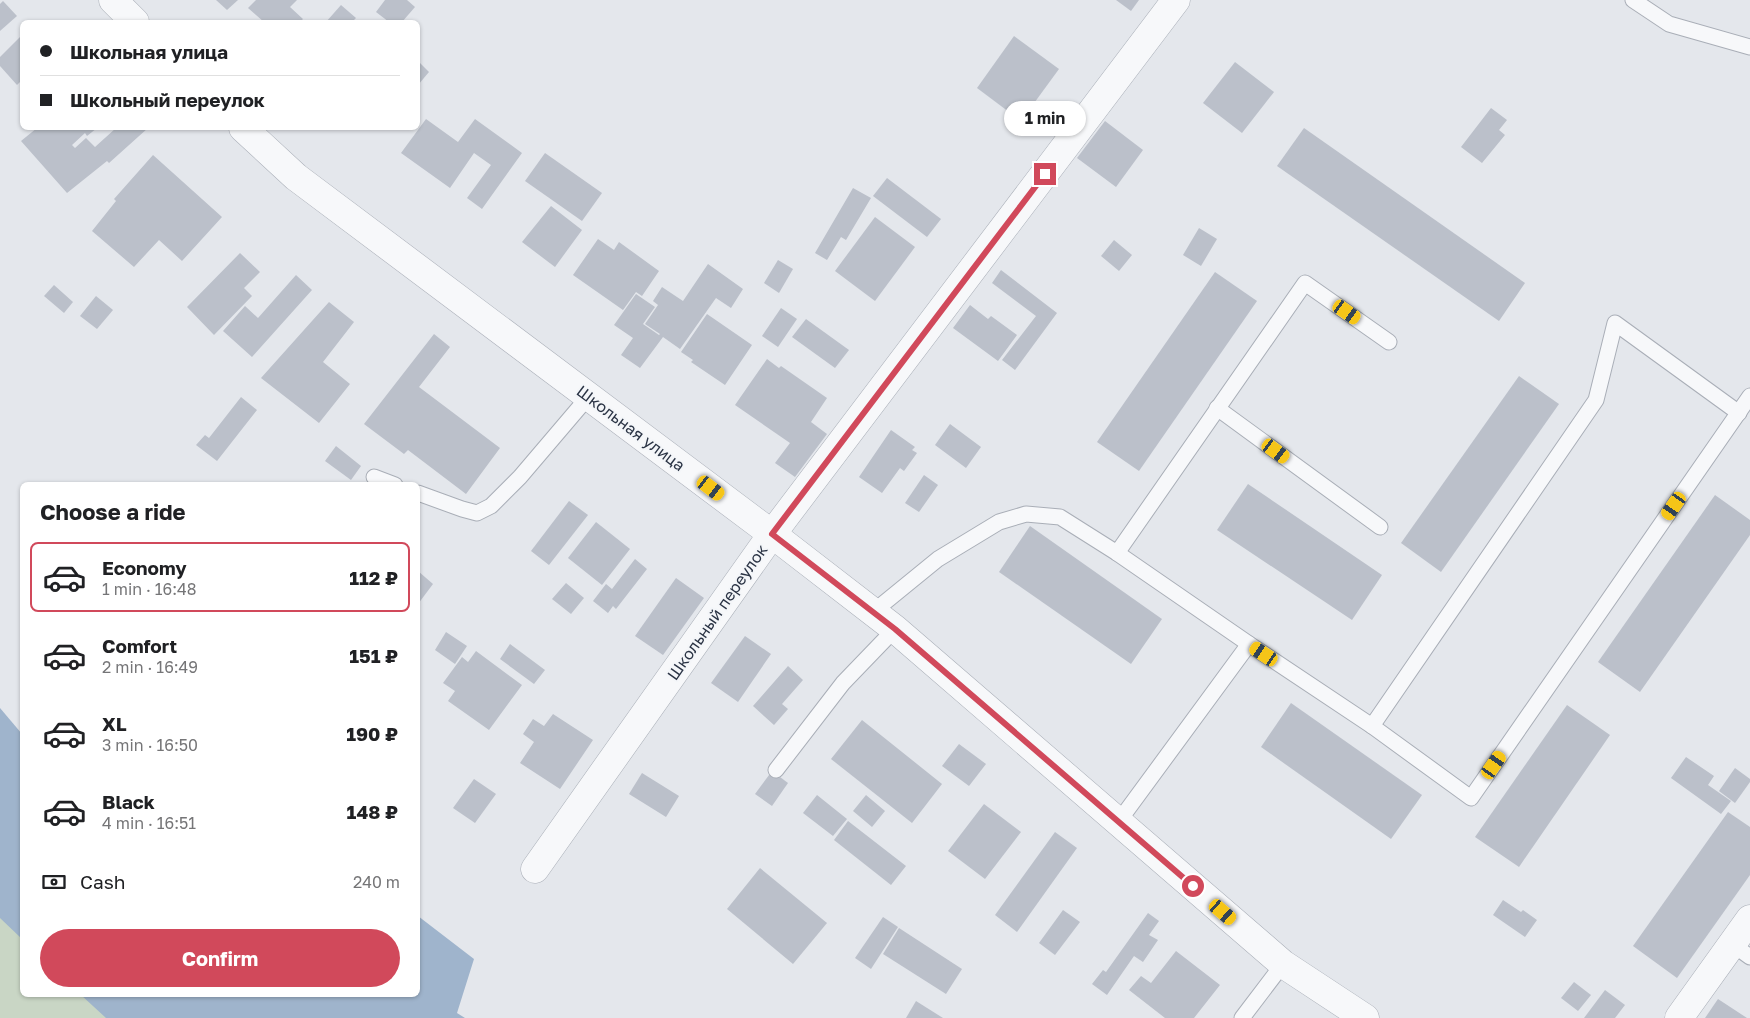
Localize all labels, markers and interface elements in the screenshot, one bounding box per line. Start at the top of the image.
text: Школьная улица [70,40,228,63]
text: Школьный переулок [70,88,265,111]
callout: 1 min [1004,101,1086,136]
text: 1 min [1025,108,1065,128]
route end [1034,163,1056,185]
car [1330,297,1363,327]
street label: Школьная улица [573,381,689,475]
car [1259,436,1292,466]
car [694,473,727,503]
car [1659,489,1688,523]
text: Choose a ride [40,498,186,525]
street label: Школьный переулок [663,540,771,684]
icon: car [42,555,87,600]
text: Economy [102,556,187,579]
text: 112 ₽ [349,566,398,589]
text: 1 min · 16:48 [102,579,197,599]
icon: car [42,633,87,678]
text: Comfort [102,634,177,657]
car [1247,639,1280,669]
text: 151 ₽ [349,644,398,667]
text: 2 min · 16:49 [102,657,198,677]
icon: car [42,711,87,756]
text: XL [102,712,127,735]
text: 190 ₽ [346,722,398,745]
text: 3 min · 16:50 [102,735,198,755]
car [1479,748,1508,782]
icon: car [42,789,87,834]
text: Black [102,790,155,813]
text: 148 ₽ [347,800,398,823]
text: 4 min · 16:51 [102,813,196,833]
icon: cash [40,868,68,896]
text: Cash [80,870,125,893]
text: 240 m [353,872,400,892]
route start [1182,875,1204,897]
car [1206,896,1239,928]
button: Confirm [40,929,400,987]

